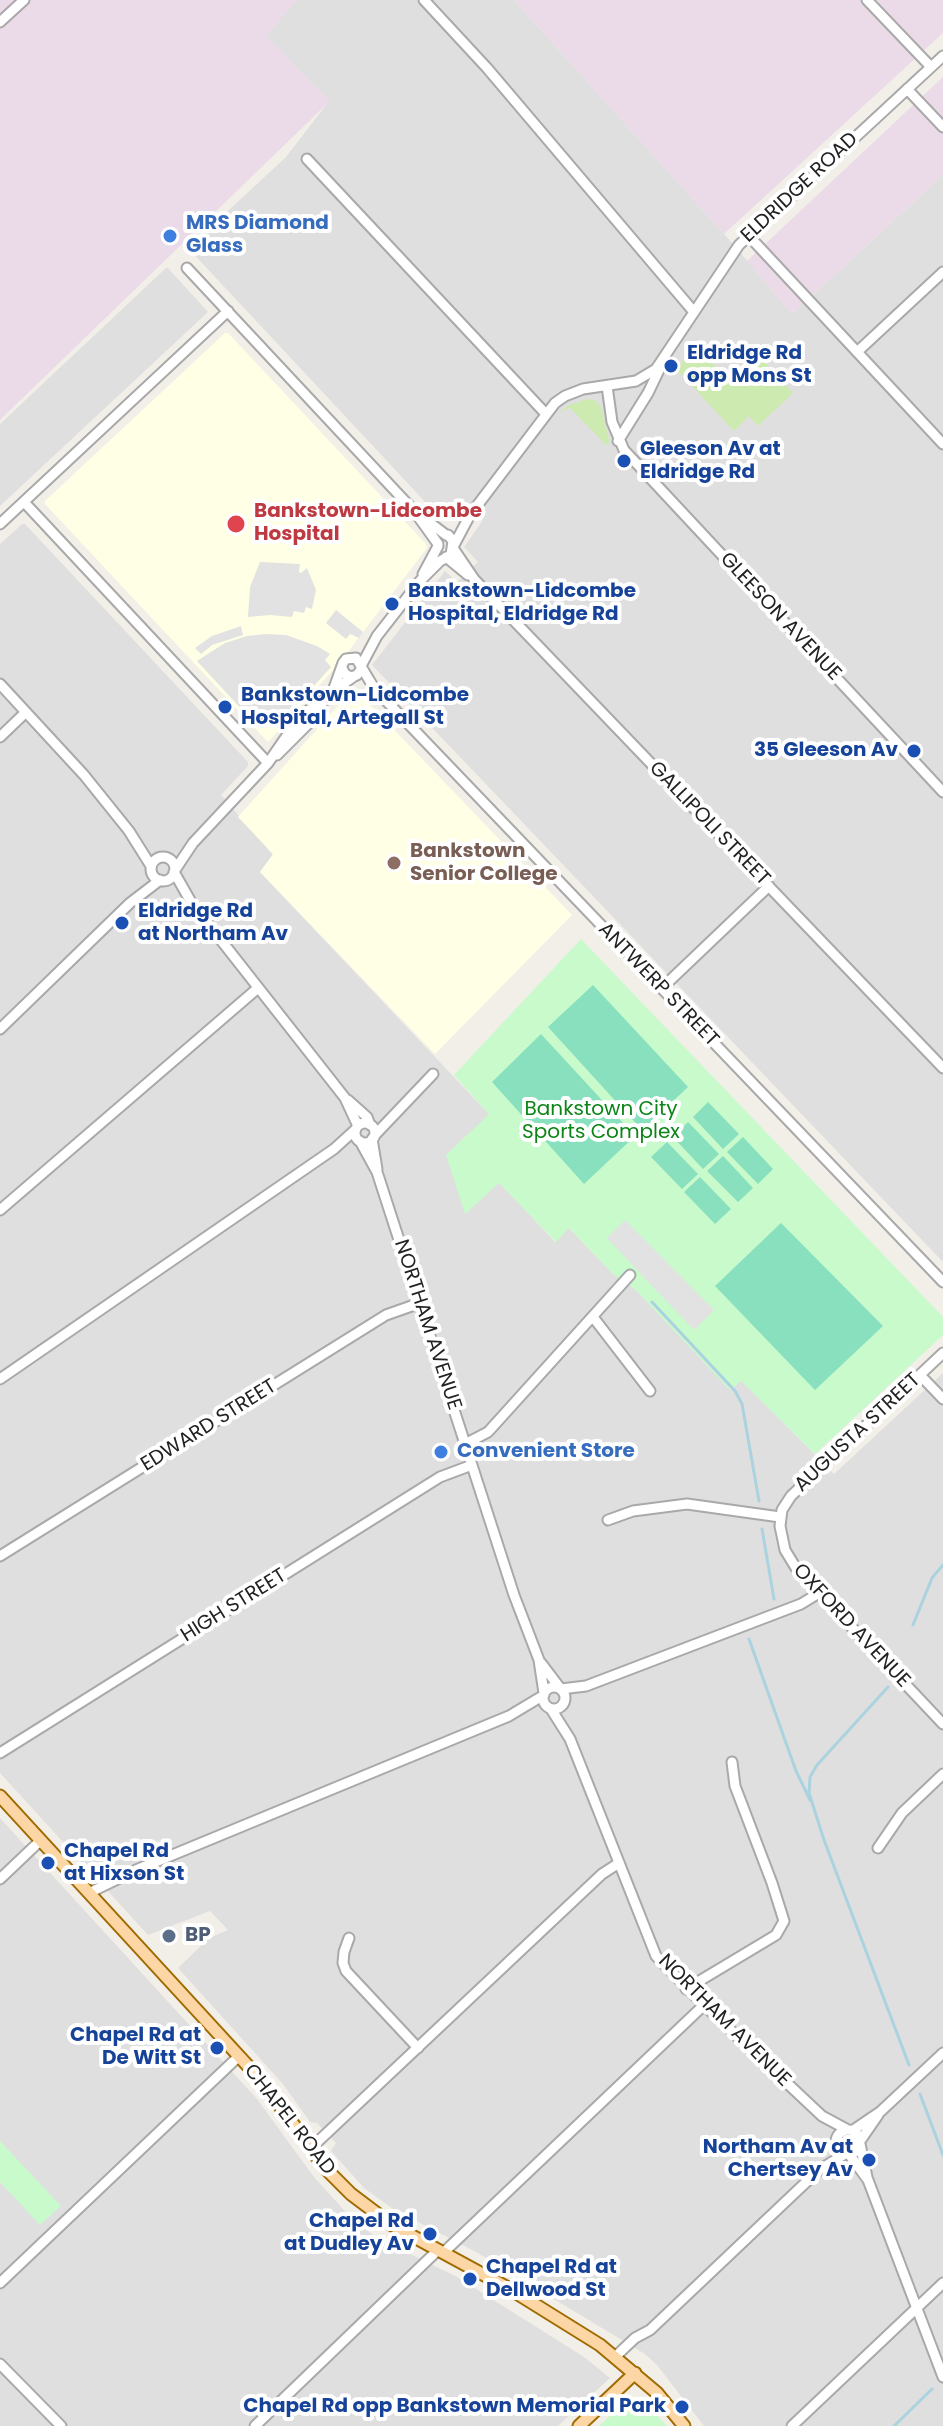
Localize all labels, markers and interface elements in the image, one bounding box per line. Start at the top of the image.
street label: ELDRIDGE ROAD [737,128,863,248]
place label: MRS Diamond Glass [186,212,329,259]
marker: MRS Diamond Glass [161,227,179,245]
place label: Eldridge Rd opp Mons St [687,342,812,389]
marker: Eldridge Rd opp Mons St [662,357,680,375]
place label: Gleeson Av at Eldridge Rd [640,438,781,485]
marker: Gleeson Av at Eldridge Rd [615,452,633,470]
place label: Bankstown-Lidcombe Hospital [254,500,482,547]
marker: Bankstown-Lidcombe Hospital [225,513,247,535]
street label: GLEESON AVENUE [714,548,846,686]
place label: Bankstown-Lidcombe Hospital, Eldridge Rd [408,580,636,627]
marker: Bankstown-Lidcombe Hospital, Eldridge Rd [383,595,401,613]
place label: Bankstown-Lidcombe Hospital, Artegall St [241,684,469,731]
marker: Bankstown-Lidcombe Hospital, Artegall St [216,698,234,716]
place label: 35 Gleeson Av [754,739,898,763]
marker: 35 Gleeson Av [905,742,923,760]
street label: GALLIPOLI STREET [644,757,774,891]
place label: Bankstown Senior College [410,840,558,887]
marker: Bankstown Senior College [385,854,403,872]
place label: Eldridge Rd at Northam Av [138,900,288,947]
marker: Eldridge Rd at Northam Av [113,914,131,932]
street label: ANTWERP STREET [593,918,723,1052]
park label: Bankstown City Sports Complex [522,1098,680,1145]
street label: NORTHAM AVENUE [388,1237,466,1413]
street label: AUGUSTA STREET [790,1368,926,1498]
street label: EDWARD STREET [137,1375,281,1477]
place label: Convenient Store [457,1440,635,1464]
marker: Convenient Store [432,1443,450,1461]
street label: OXFORD AVENUE [787,1559,915,1693]
street label: HIGH STREET [177,1564,291,1648]
place label: Chapel Rd at Hixson St [64,1840,184,1887]
marker: Chapel Rd at Hixson St [39,1854,57,1872]
place label: BP [185,1924,211,1948]
marker: BP [160,1927,178,1945]
street label: NORTHAM AVENUE [653,1950,795,2092]
place label: Chapel Rd at De Witt St [70,2024,201,2071]
marker: Chapel Rd at De Witt St [208,2039,226,2057]
street label: CHAPEL ROAD [238,2060,340,2180]
place label: Northam Av at Chertsey Av [703,2136,853,2183]
marker: Northam Av at Chertsey Av [860,2151,878,2169]
place label: Chapel Rd at Dudley Av [284,2210,414,2257]
marker: Chapel Rd at Dudley Av [421,2225,439,2243]
place label: Chapel Rd at Dellwood St [486,2256,617,2303]
marker: Chapel Rd at Dellwood St [461,2270,479,2288]
place label: Chapel Rd opp Bankstown Memorial Park [243,2395,666,2419]
marker: Chapel Rd opp Bankstown Memorial Park [673,2398,691,2416]

